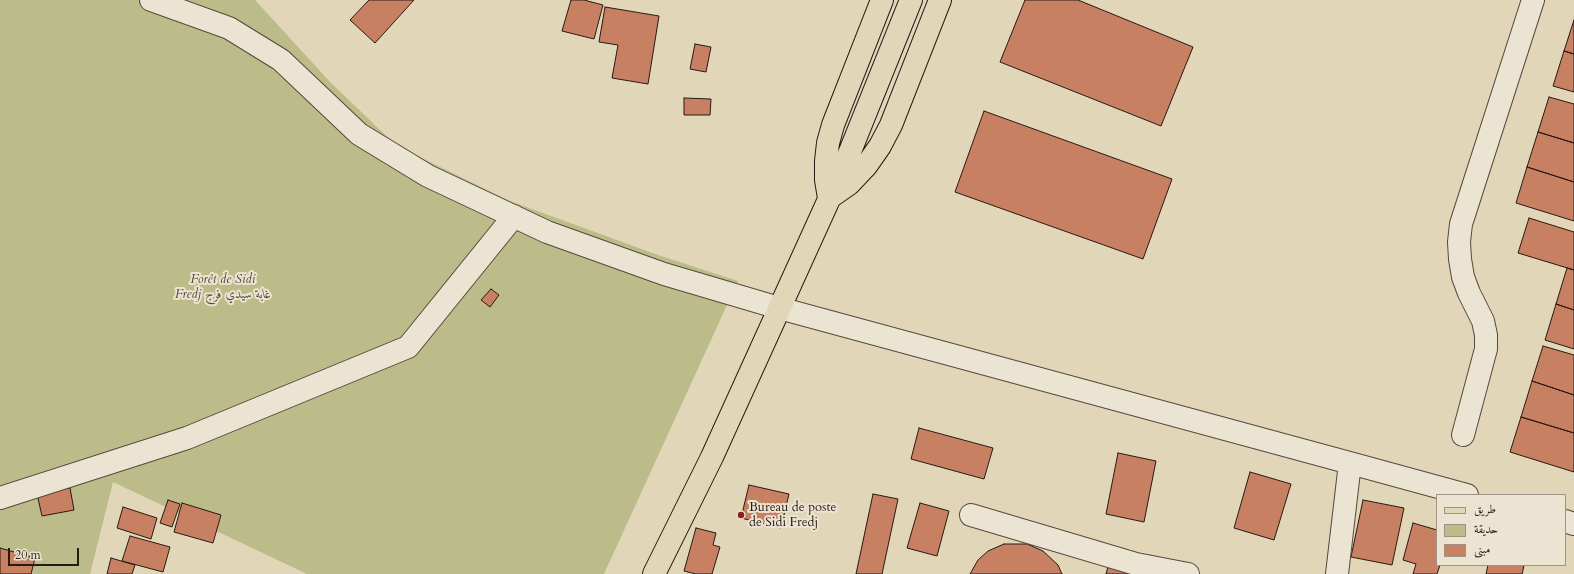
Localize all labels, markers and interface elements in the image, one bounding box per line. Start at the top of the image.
park label: Forêt de Sidi Fredj غابة سيدي فرج [175,272,271,303]
legend [1436,494,1566,566]
place label: Bureau de poste de Sidi Fredj [749,500,836,531]
text: طريق [1474,501,1496,517]
marker: Bureau de poste de Sidi Fredj [736,510,746,520]
text: حديقة [1474,521,1498,537]
scale bar [10,540,81,566]
text: مبنى [1474,541,1490,557]
text: 20 m [15,547,41,563]

